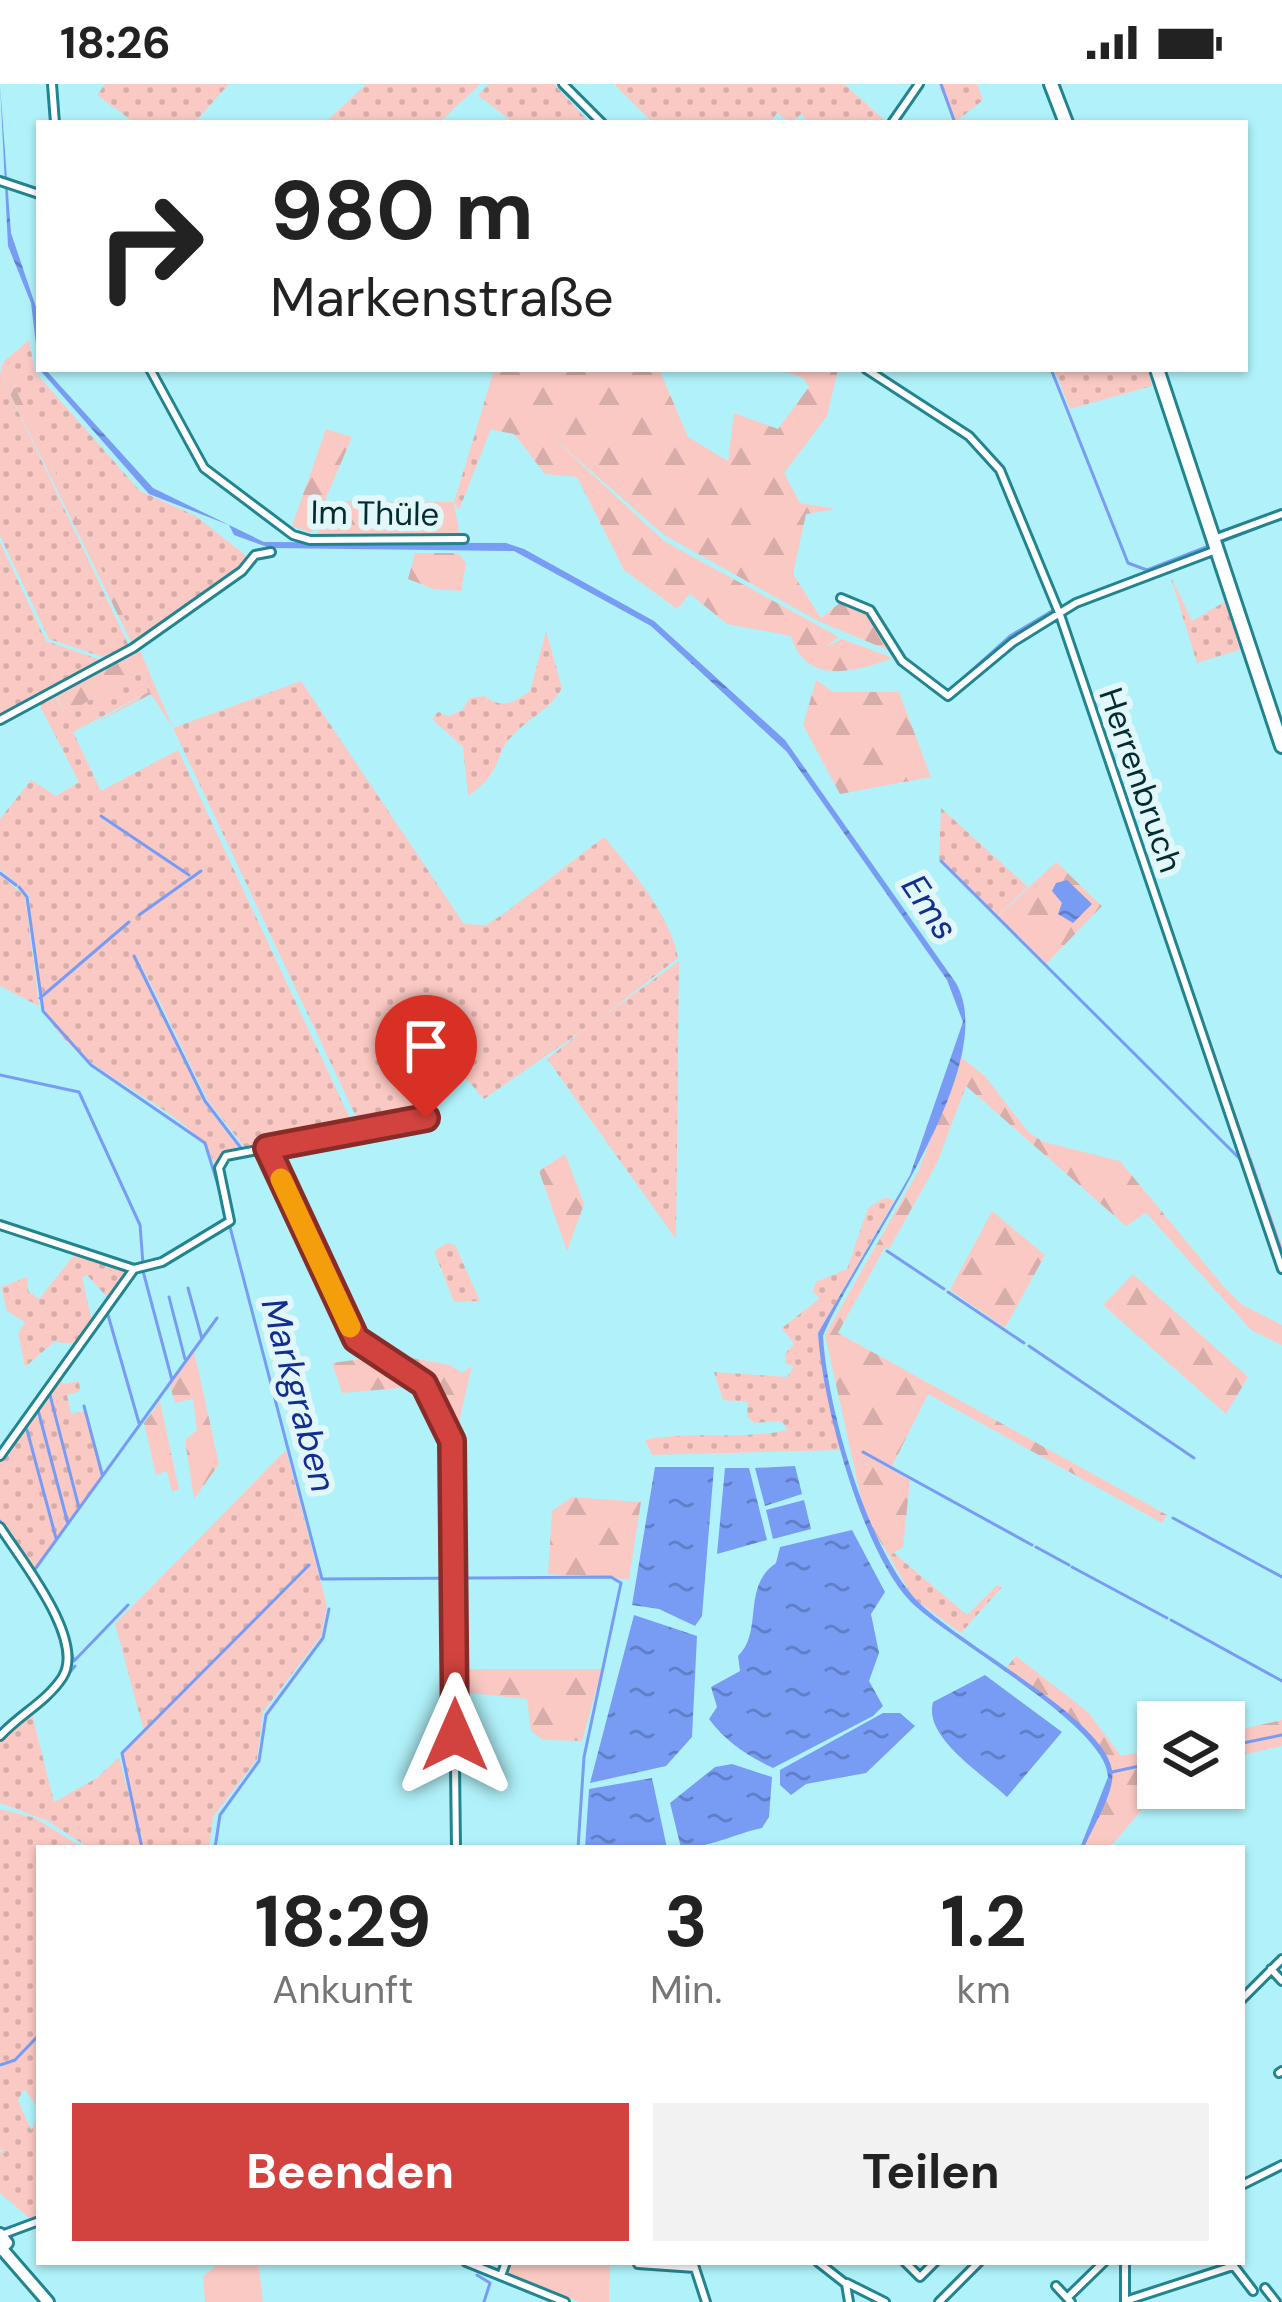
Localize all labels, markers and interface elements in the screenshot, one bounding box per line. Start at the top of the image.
text: 18:26 [60,13,171,72]
text: 980 m [270,156,534,265]
icon: right [72,168,228,324]
text: Markenstraße [270,262,614,333]
street label: Im Thüle [310,490,440,536]
street label: Herrenbruch [1089,682,1193,878]
water label: Ems [891,865,969,949]
pin [375,995,477,1118]
icon: arrive [393,1013,459,1079]
water label: Markgraben [251,1293,347,1497]
position arrow [392,1672,518,1798]
map controls [1137,1701,1245,1809]
button: layers [1137,1701,1245,1809]
text: 18:29 [254,1875,431,1968]
text: 3 [664,1875,708,1968]
text: 1.2 [941,1875,1027,1968]
text: Ankunft [272,1964,414,2015]
text: Min. [650,1964,722,2015]
text: km [956,1964,1011,2015]
button: Beenden [72,2103,629,2241]
button: Teilen [653,2103,1209,2241]

